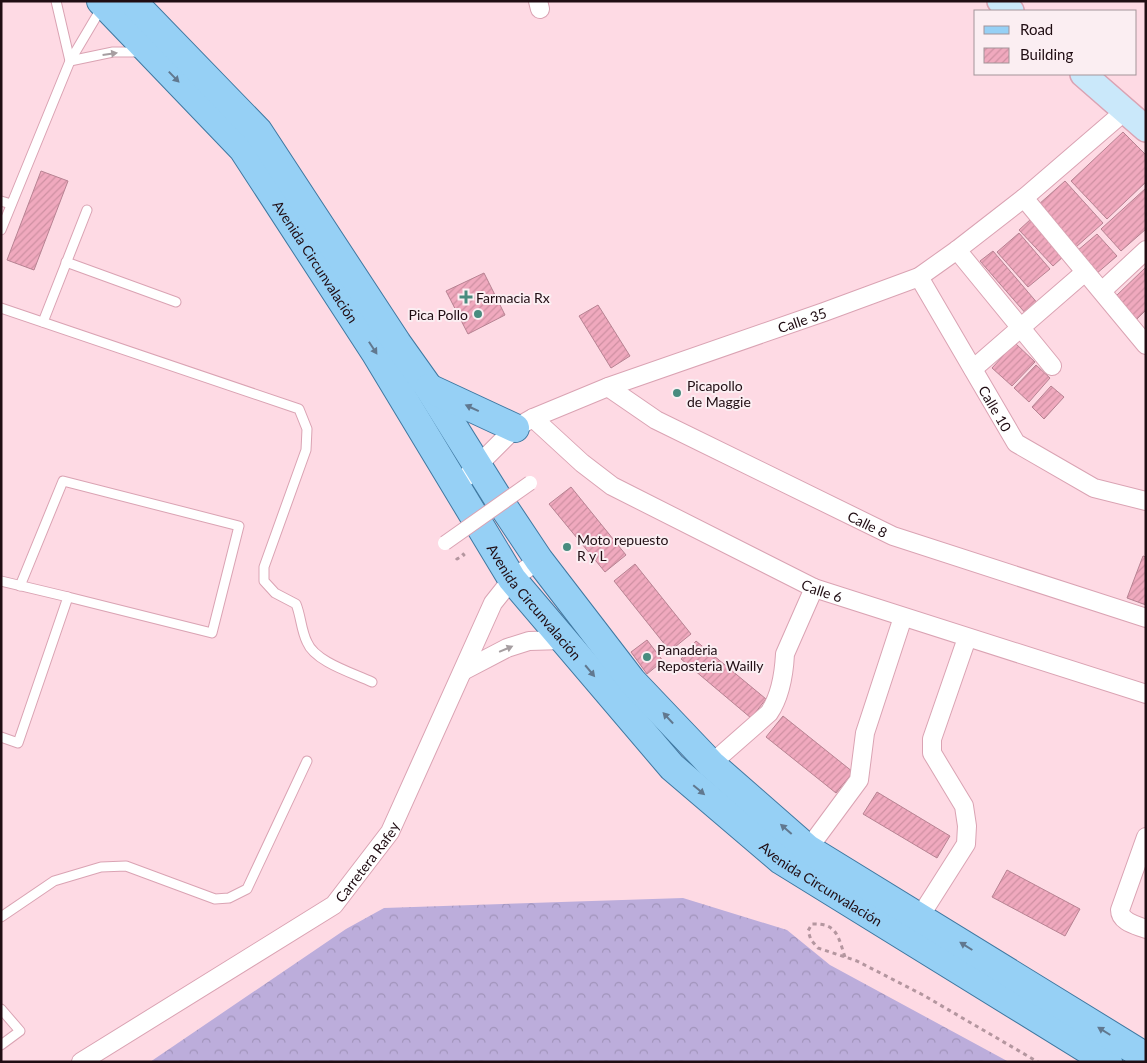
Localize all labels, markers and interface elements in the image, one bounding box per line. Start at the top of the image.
legend [974,10,1137,75]
text: Road [1020,20,1053,38]
text: Building [1020,45,1073,63]
one-way arrow [102,49,118,57]
one-way arrow [168,70,180,82]
street label: Avenida Circunvalación [270,197,362,326]
place label: Farmacia Rx [476,289,550,306]
marker: Farmacia Rx [460,291,472,303]
street label: Calle 35 [775,303,828,336]
place label: Pica Pollo [409,306,468,323]
marker: Pica Pollo [472,308,484,320]
one-way arrow [368,341,377,355]
place label: Picapollo de Maggie [687,377,751,410]
street label: Calle 10 [976,382,1016,434]
marker: Picapollo de Maggie [671,387,683,399]
one-way arrow [465,404,479,412]
street label: Calle 8 [845,507,890,541]
place label: Moto repuesto R y L [577,531,668,564]
street label: Avenida Circunvalación [484,541,585,663]
marker: Moto repuesto R y L [561,541,573,553]
street label: Calle 6 [799,575,845,605]
place label: Panaderia Reposteria Wailly [657,641,764,674]
one-way arrow [499,645,513,653]
marker: Panaderia Reposteria Wailly [641,651,653,663]
one-way arrow [584,664,596,676]
one-way arrow [662,712,674,724]
one-way arrow [692,785,705,796]
street label: Carretera Rafey [331,818,402,905]
one-way arrow [779,824,792,835]
street label: Avenida Circunvalación [757,837,886,929]
one-way arrow [959,942,972,951]
one-way arrow [1098,1027,1111,1036]

